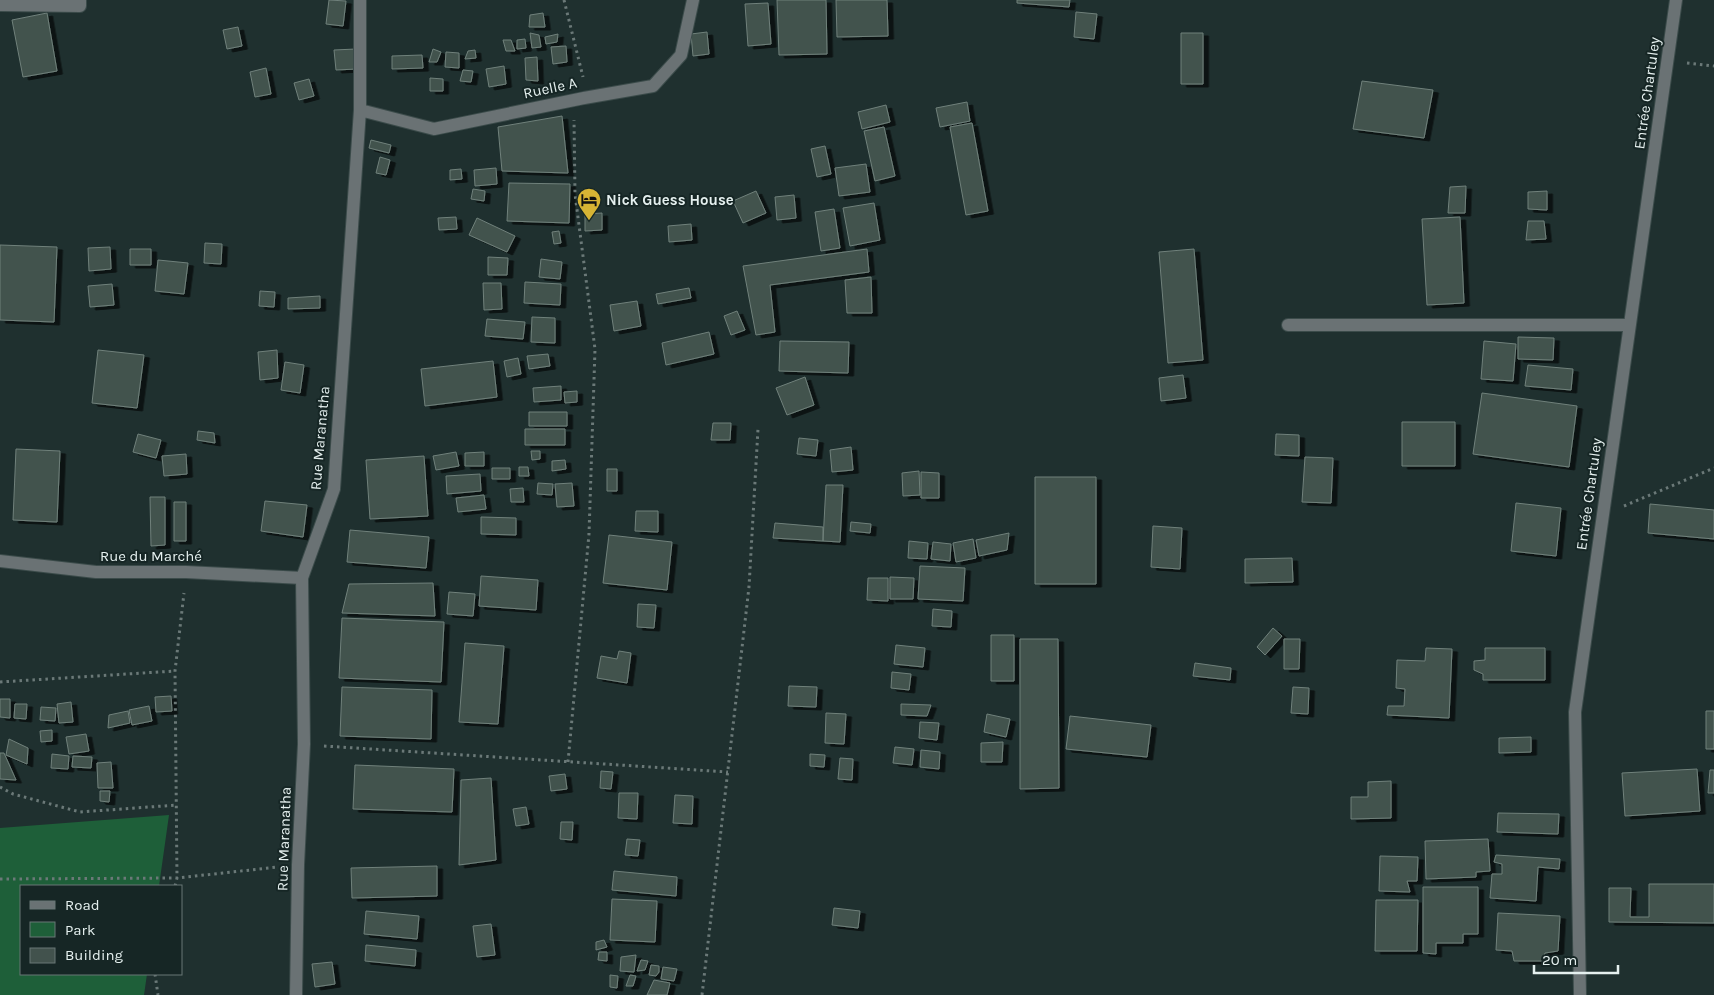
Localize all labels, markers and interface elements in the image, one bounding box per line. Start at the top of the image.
street label: Entrée Chartuley [1630,36,1664,150]
street label: Ruelle A [522,73,579,102]
hotel icon: Nick Guess House [576,187,602,221]
place label: Nick Guess House [606,191,734,209]
street label: Rue Maranatha [306,385,334,491]
street label: Entrée Chartuley [1572,437,1606,551]
street label: Rue du Marché [100,547,202,565]
street label: Rue Maranatha [273,786,295,892]
legend [20,885,182,975]
text: Road [65,896,100,914]
text: Park [65,921,95,939]
scale bar [1534,942,1618,974]
text: Building [65,946,123,964]
text: 20 m [1542,951,1577,969]

